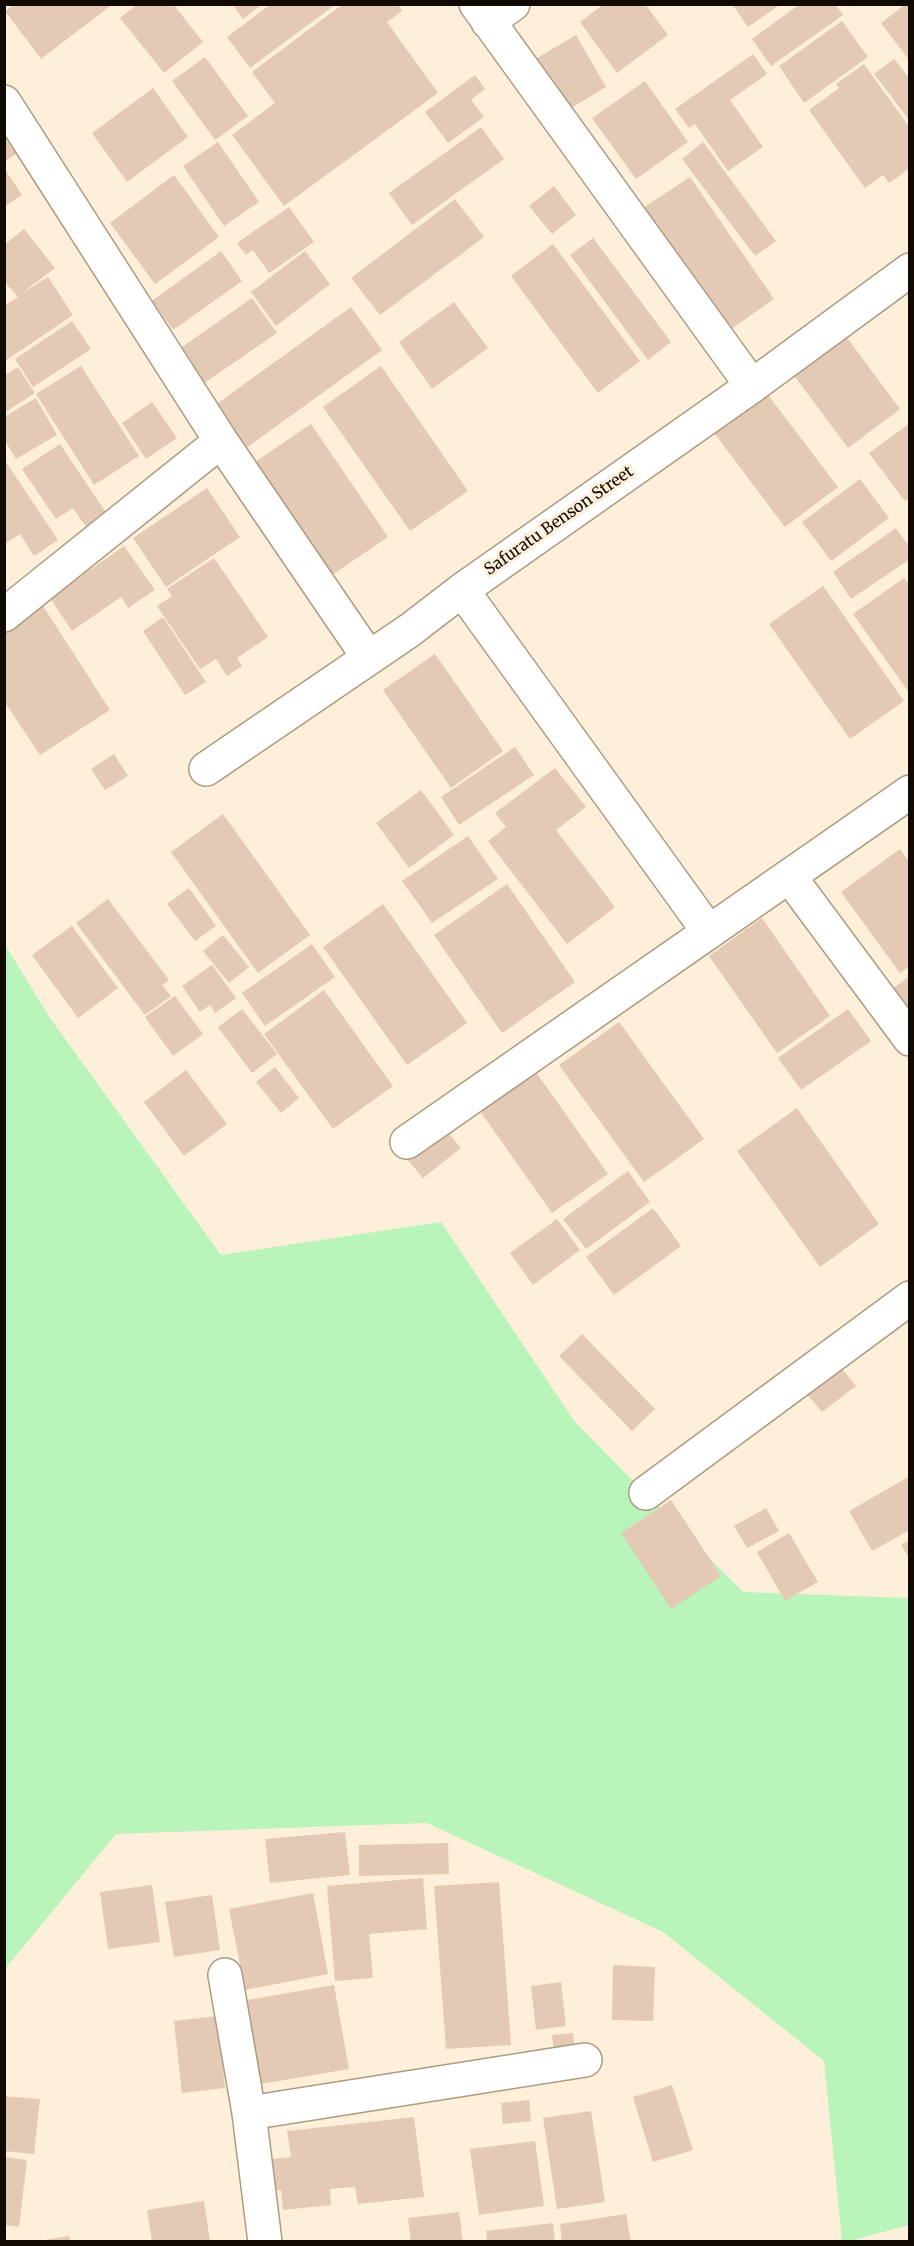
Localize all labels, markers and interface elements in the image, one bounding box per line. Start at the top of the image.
street label: Safuratu Benson Street [481,462,637,580]

